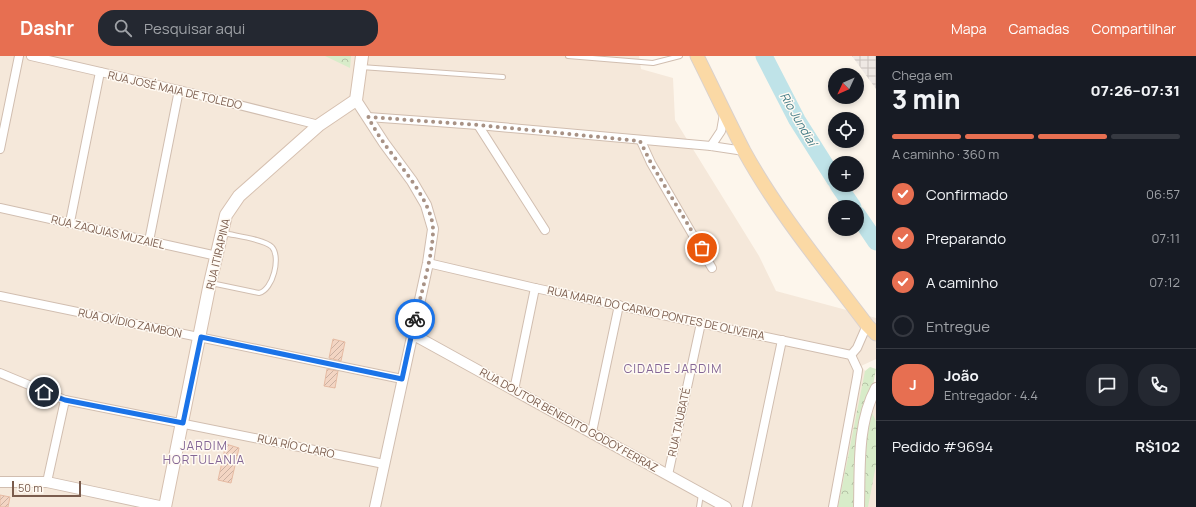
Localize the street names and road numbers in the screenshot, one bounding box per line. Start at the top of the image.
street label: RUA JOSÉ MAIA DE TOLEDO [106,67,244,112]
street label: RUA ZAQUIAS MUZAIEL [50,211,167,252]
street label: RUA ITIRAPINA [202,217,233,291]
street label: RUA MARIA DO CARMO PONTES DE OLIVEIRA [546,282,766,343]
street label: RUA OVÍDIO ZAMBON [77,304,183,341]
street label: RUA DOUTOR BENEDITO GODOY FERRAZ [477,364,661,475]
street label: RUA TAUBATÉ [664,386,693,458]
street label: RUA RÍO CLARO [256,430,336,461]

